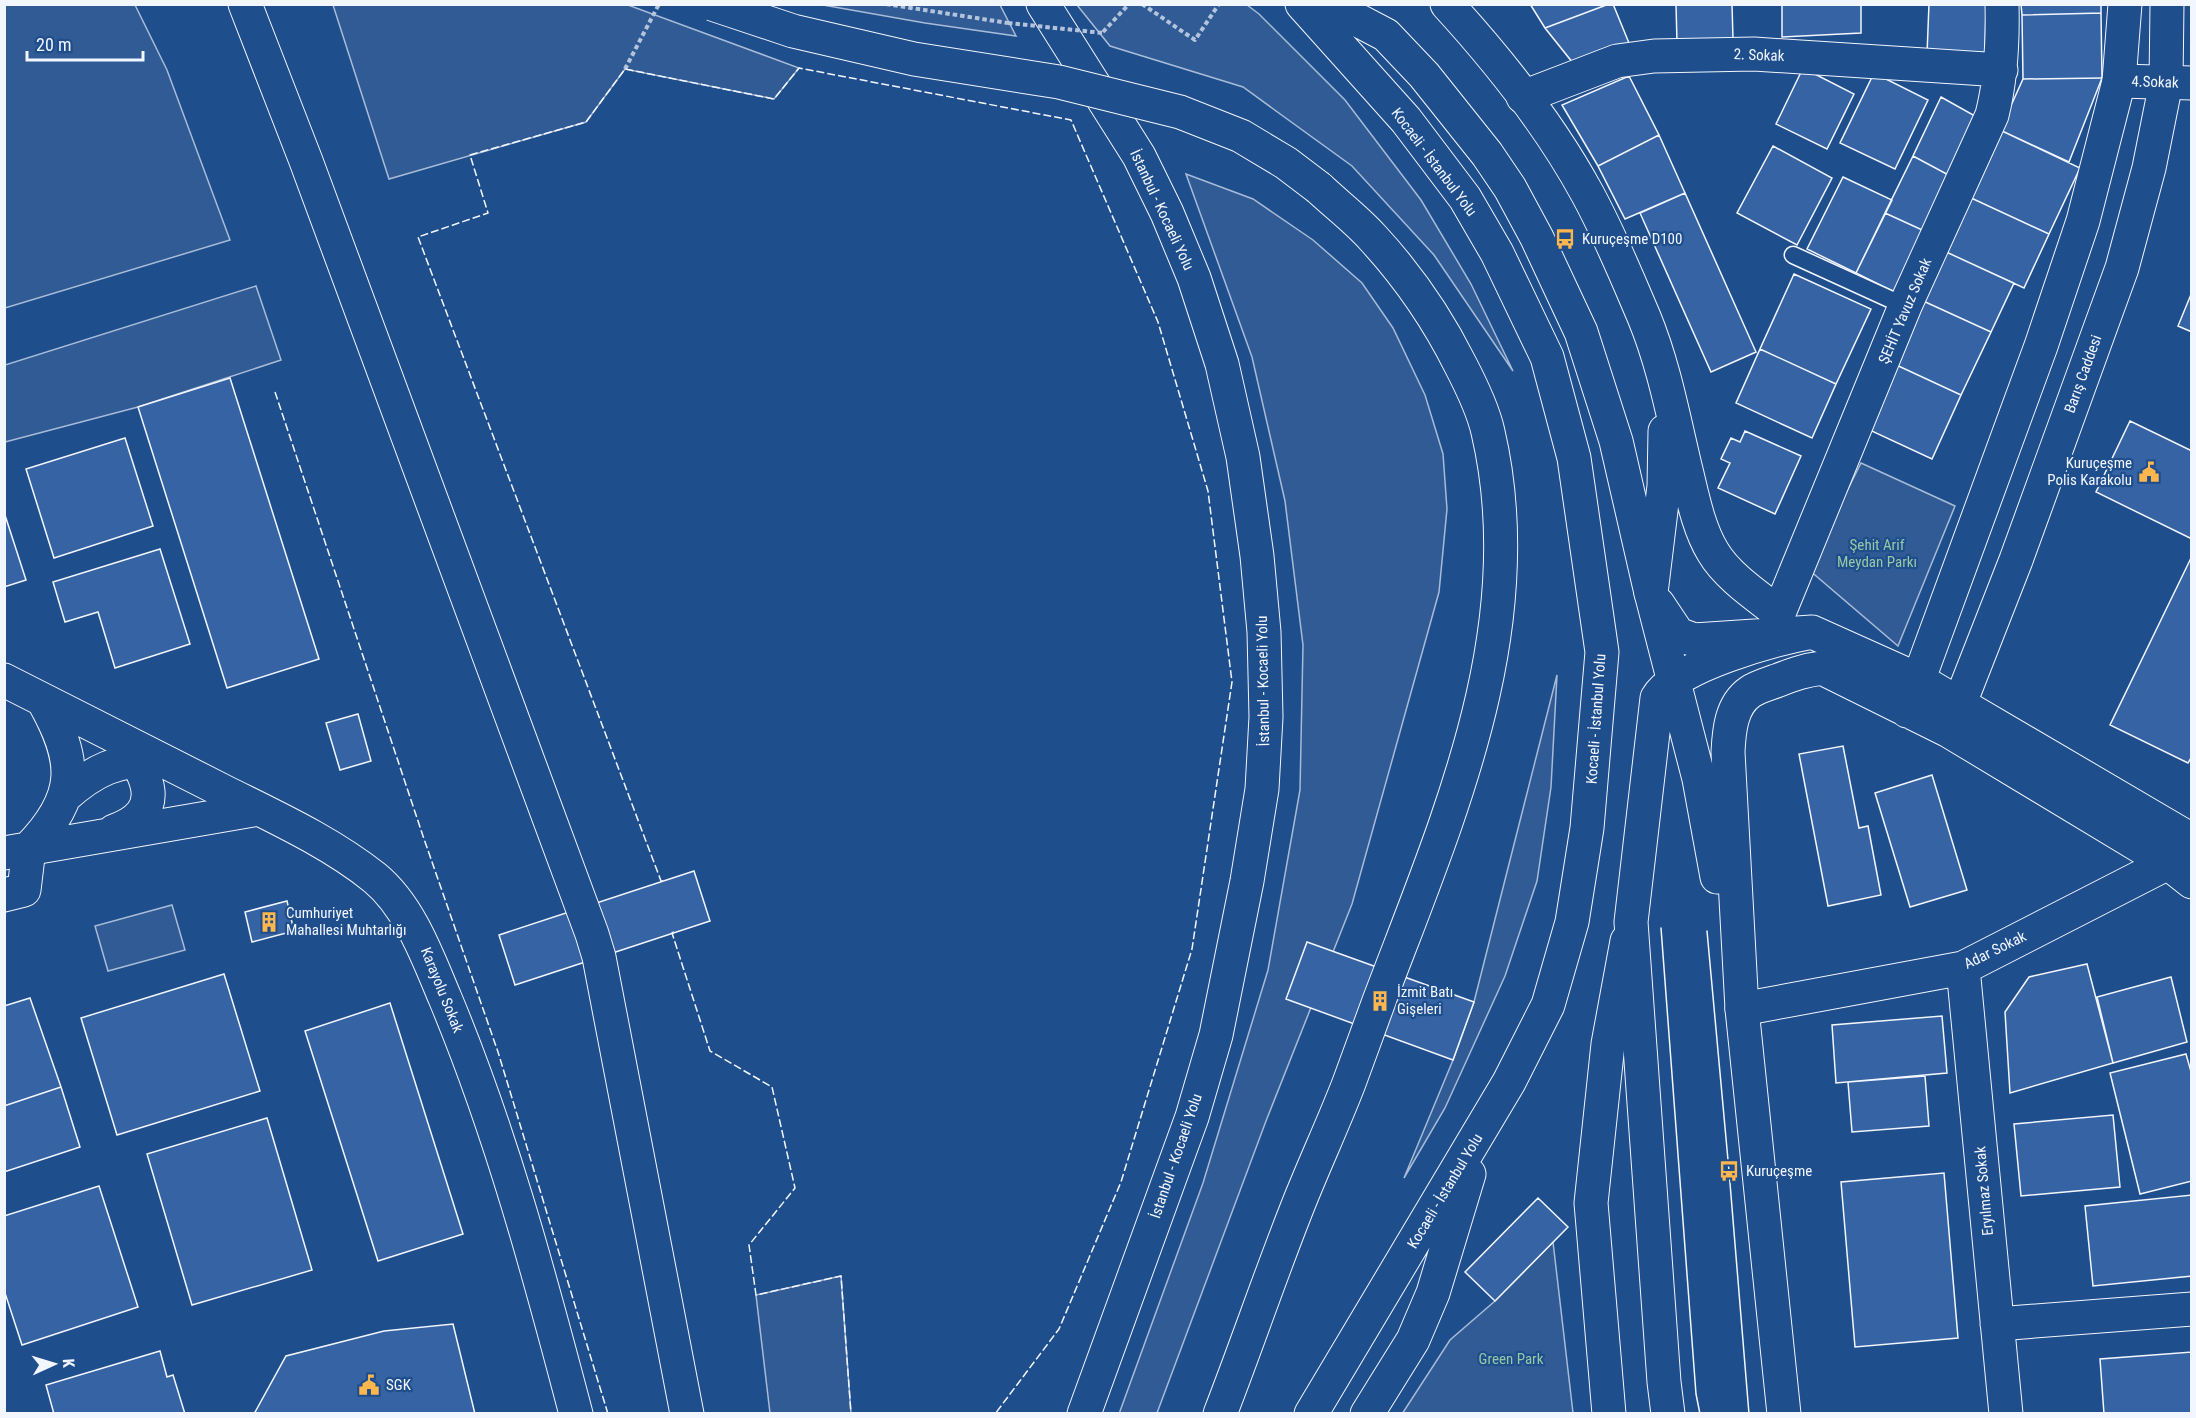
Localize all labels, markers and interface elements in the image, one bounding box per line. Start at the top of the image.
scale bar [27,24,142,62]
text: 20 m [36,34,71,55]
street label: 2. Sokak [1733,45,1785,65]
street label: 4.Sokak [2131,72,2179,92]
street label: Kocaeli - İstanbul Yolu [1387,104,1481,220]
street label: İstanbul - Kocaeli Yolu [1126,147,1198,273]
bus stop icon: Kuruçeşme D100 [1553,227,1577,251]
place label: Kuruçeşme D100 [1582,230,1682,248]
street label: ŞEHİT Yavuz Sokak [1875,255,1935,367]
street label: Barış Caddesi [2061,333,2105,415]
place label: Kuruçeşme Polis Karakolu [2047,454,2132,489]
public building icon: Kuruçeşme Polis Karakolu [2137,460,2161,484]
park label: Şehit Arif Meydan Parkı [1837,536,1917,571]
street label: İstanbul - Kocaeli Yolu [1253,615,1273,747]
street label: Kocaeli - İstanbul Yolu [1582,653,1610,785]
place label: Cumhuriyet Mahallesi Muhtarlığı [286,904,407,939]
building icon: Cumhuriyet Mahallesi Muhtarlığı [257,910,281,934]
street label: Adar Sokak [1961,927,2029,973]
street label: Karayolu Sokak [417,945,467,1036]
place label: İzmit Batı Gişeleri [1397,983,1453,1018]
building icon: İzmit Batı Gişeleri [1368,989,1392,1013]
street label: İstanbul - Kocaeli Yolu [1146,1091,1206,1221]
street label: Kocaeli - İstanbul Yolu [1404,1130,1486,1252]
street label: Eryılmaz Sokak [1971,1145,1997,1237]
bus stop icon: Kuruçeşme [1717,1159,1741,1183]
place label: Kuruçeşme [1746,1162,1812,1180]
north arrow [24,1334,84,1394]
park label: Green Park [1479,1350,1544,1368]
text: K [59,1358,78,1368]
public building icon: SGK [357,1373,381,1397]
place label: SGK [386,1376,412,1394]

